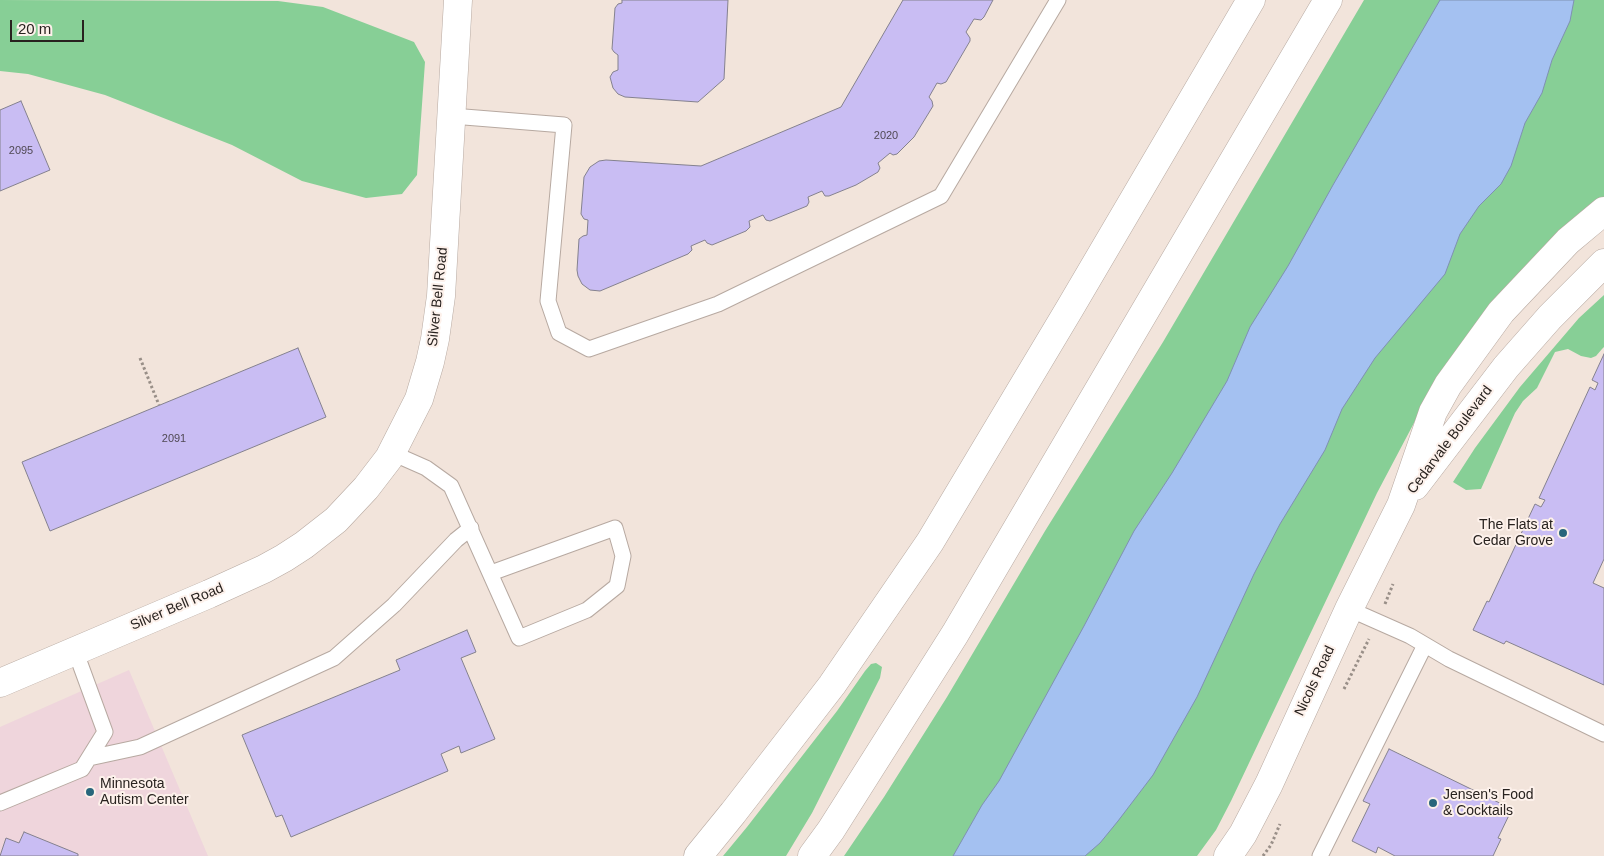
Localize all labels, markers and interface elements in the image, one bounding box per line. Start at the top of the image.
scale bar [12,10,86,42]
text: 20 m [18,20,51,37]
house number: 2020 [874,129,898,143]
house number: 2095 [9,144,33,158]
street label: Silver Bell Road [424,247,452,347]
street label: Cedarvale Boulevard [1404,383,1496,497]
house number: 2091 [162,432,186,446]
place label: The Flats at Cedar Grove [1473,517,1553,550]
marker: The Flats at Cedar Grove [1557,527,1569,539]
street label: Silver Bell Road [128,580,226,634]
street label: Nicols Road [1291,643,1339,719]
place label: Minnesota Autism Center [100,776,189,809]
marker: Minnesota Autism Center [84,786,96,798]
place label: Jensen's Food & Cocktails [1443,787,1534,820]
marker: Jensen's Food & Cocktails [1427,797,1439,809]

